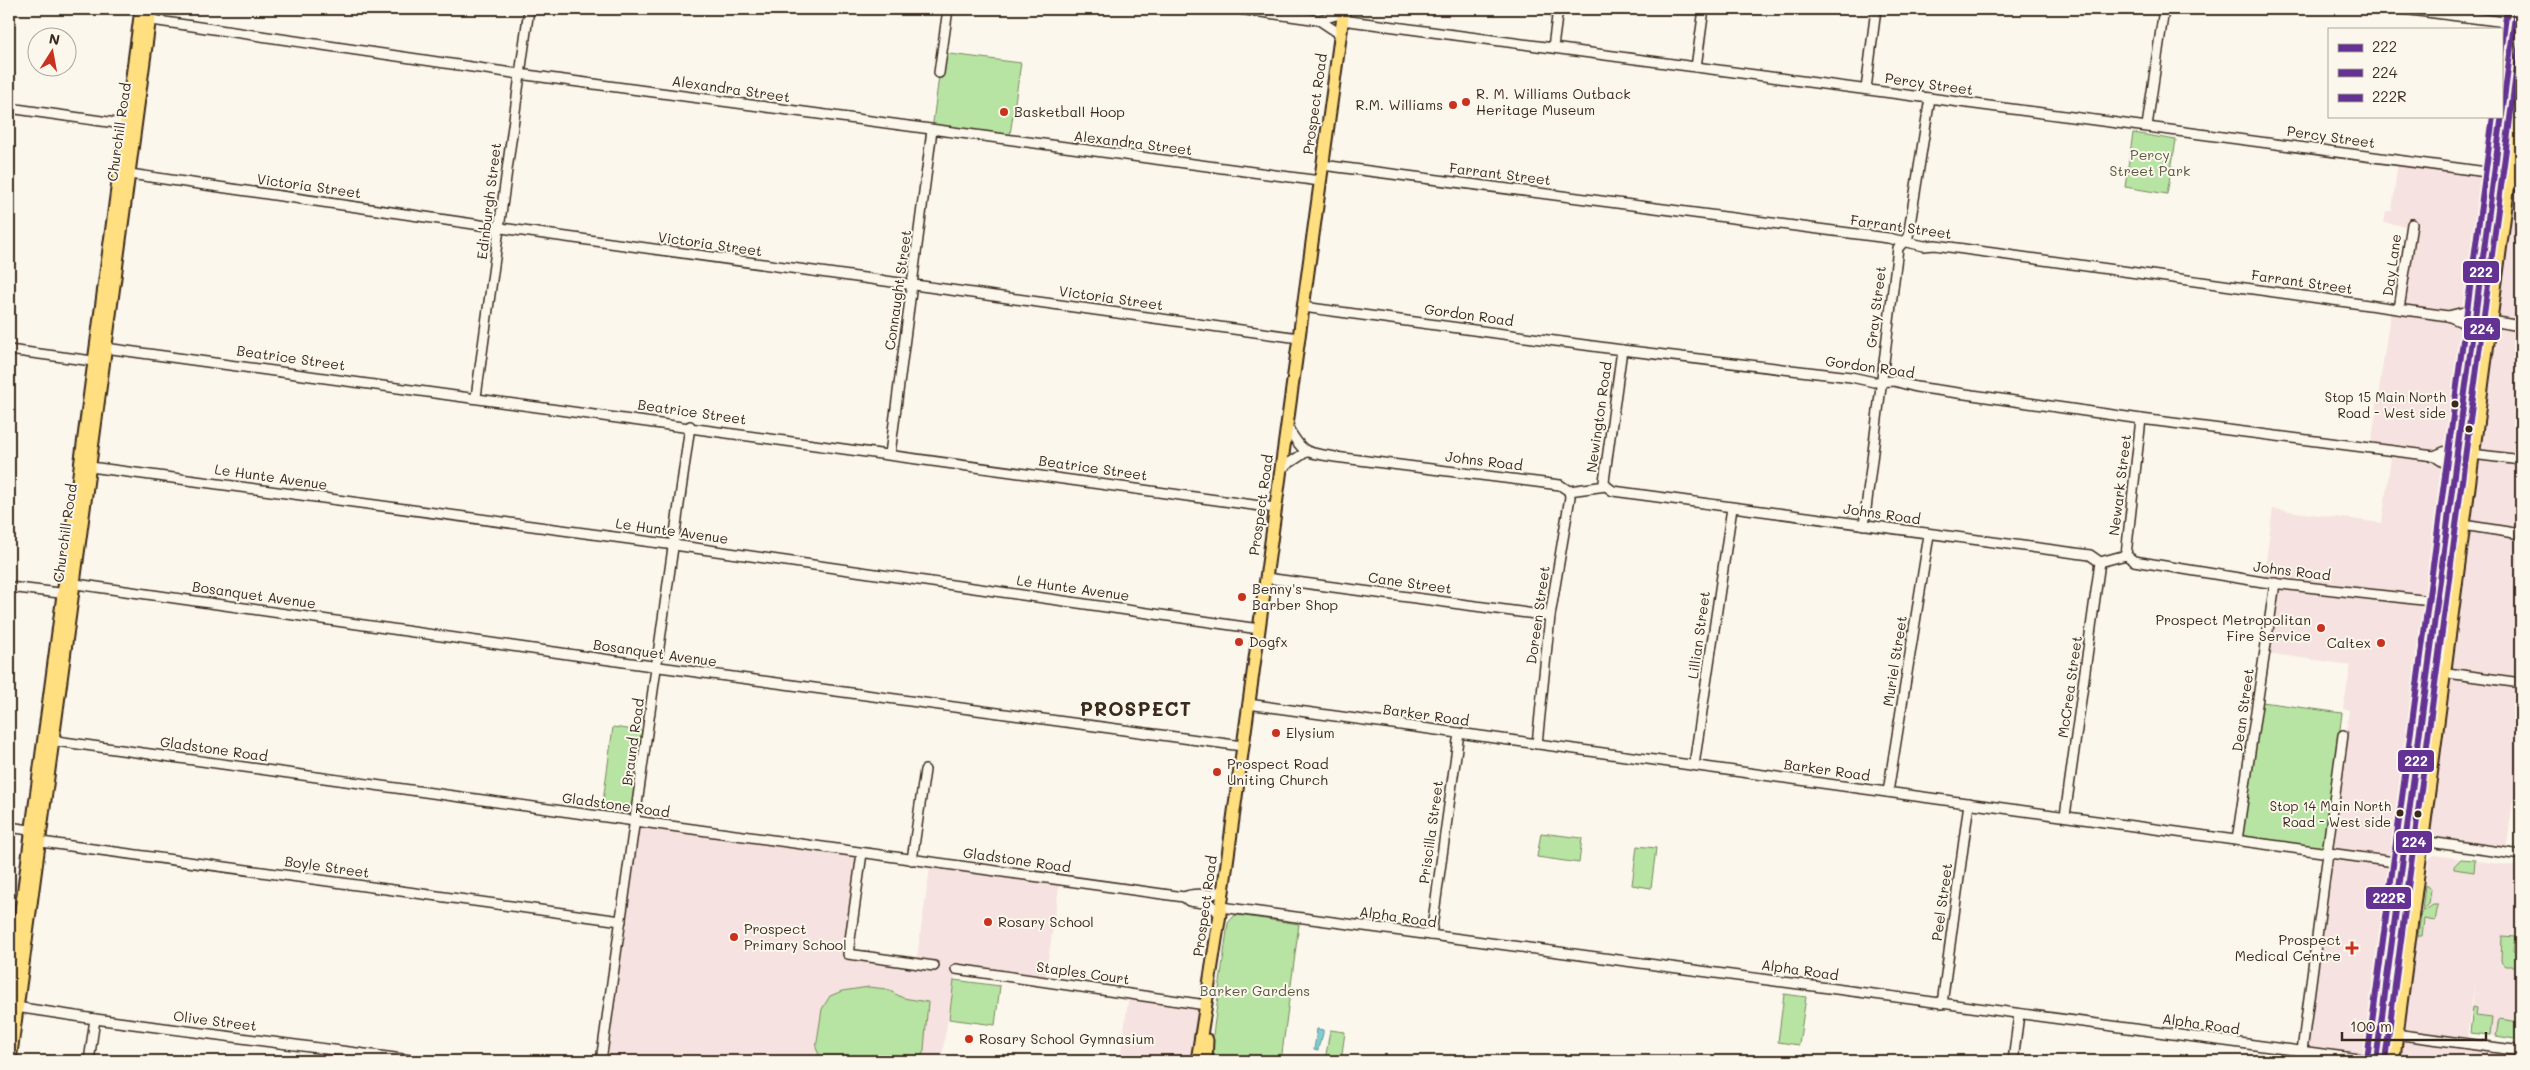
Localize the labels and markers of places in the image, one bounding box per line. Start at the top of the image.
place label: R. M. Williams Outback Heritage Museum [1476,84,1631,119]
place label: R.M. Williams [1356,95,1443,114]
marker: R. M. Williams Outback Heritage Museum [1460,96,1472,108]
marker: R.M. Williams [1447,99,1459,111]
place label: Basketball Hoop [1014,102,1125,121]
marker: Basketball Hoop [998,106,1010,118]
place label: Stop 15 Main North Road - West side [2325,388,2446,421]
marker: Stop 15 Main North Road - West side [2450,399,2460,409]
unlabelled marker [2464,424,2474,434]
place label: Benny's Barber Shop [1252,579,1338,614]
marker: Benny's Barber Shop [1236,591,1248,603]
place label: Prospect Metropolitan Fire Service [2155,610,2311,645]
marker: Prospect Metropolitan Fire Service [2315,622,2327,634]
place label: Dogfx [1249,632,1288,651]
place label: Caltex [2327,633,2371,652]
marker: Dogfx [1233,636,1245,648]
marker: Caltex [2375,637,2387,649]
place label: Elysium [1286,723,1335,742]
marker: Elysium [1270,727,1282,739]
place label: Prospect Road Uniting Church [1227,754,1329,789]
marker: Prospect Road Uniting Church [1211,766,1223,778]
place label: Stop 14 Main North Road - West side [2270,797,2391,830]
marker: Stop 14 Main North Road - West side [2395,808,2405,818]
unlabelled marker [2413,809,2423,819]
place label: Rosary School [998,912,1094,931]
marker: Rosary School [982,916,994,928]
place label: Prospect Primary School [744,919,847,954]
place label: Prospect Medical Centre [2235,930,2341,965]
marker: Prospect Primary School [728,931,740,943]
marker: Prospect Medical Centre [2345,941,2359,955]
place label: Rosary School Gymnasium [979,1029,1154,1048]
marker: Rosary School Gymnasium [963,1033,975,1045]

